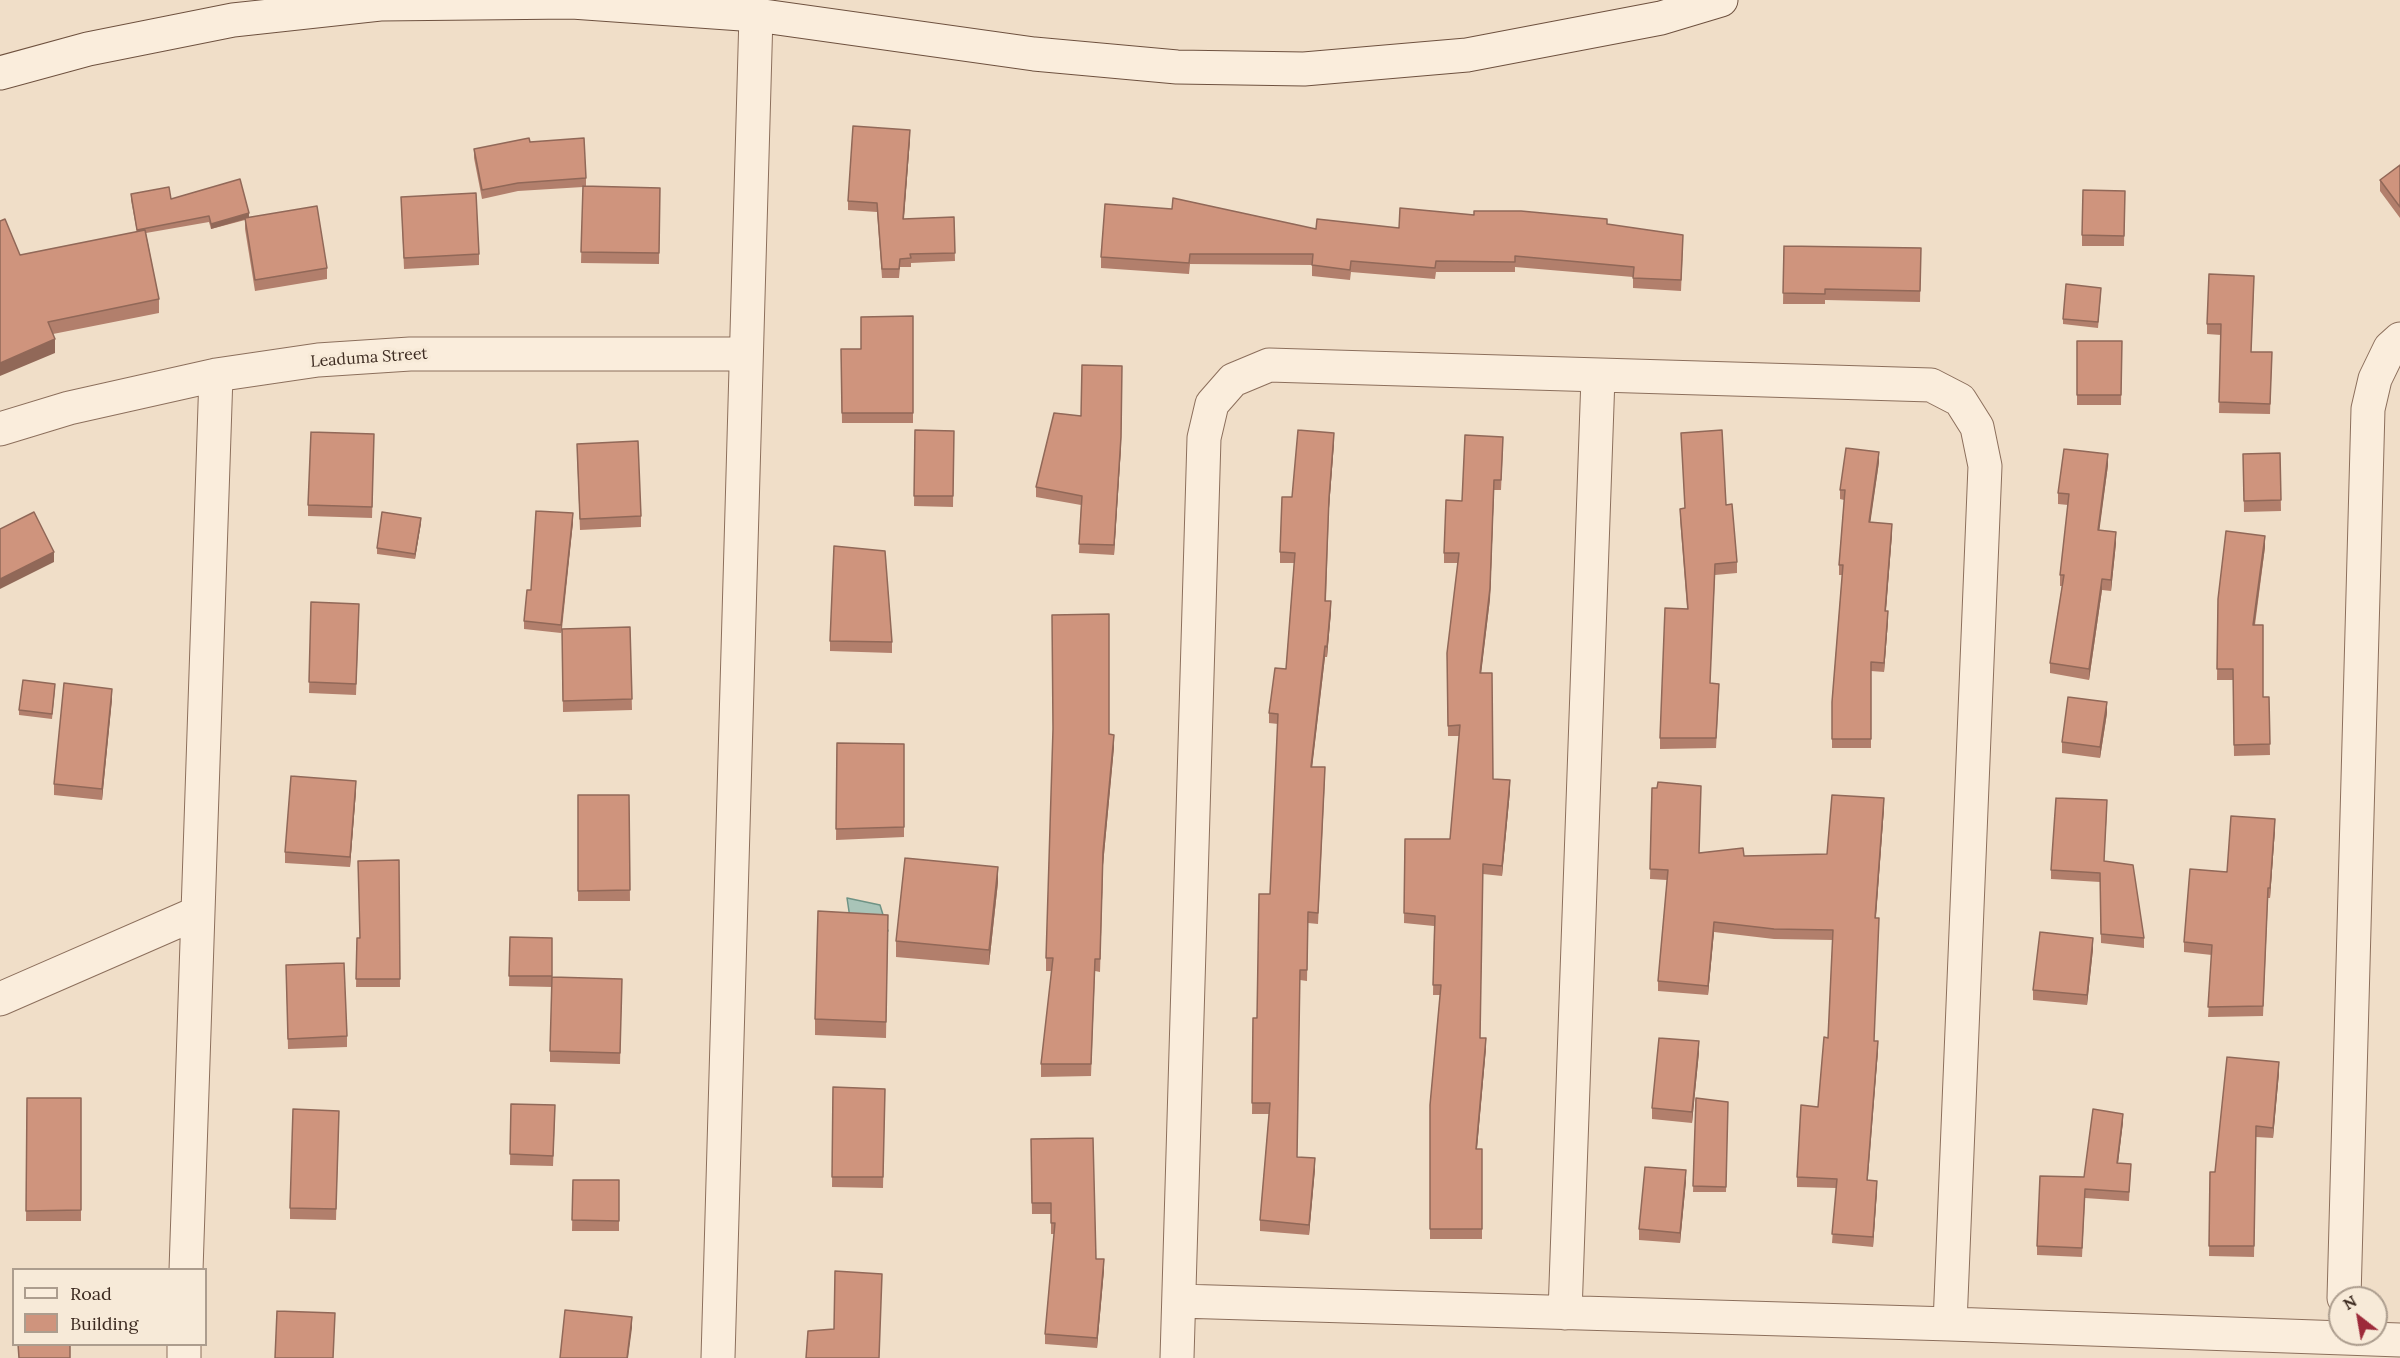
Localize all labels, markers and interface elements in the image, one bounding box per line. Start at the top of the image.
street label: Leaduma Street [310,344,428,372]
legend [12,1268,207,1346]
text: Road [70,1282,112,1305]
north arrow [2328,1286,2388,1346]
text: N [2339,1291,2360,1314]
text: Building [70,1312,138,1335]

